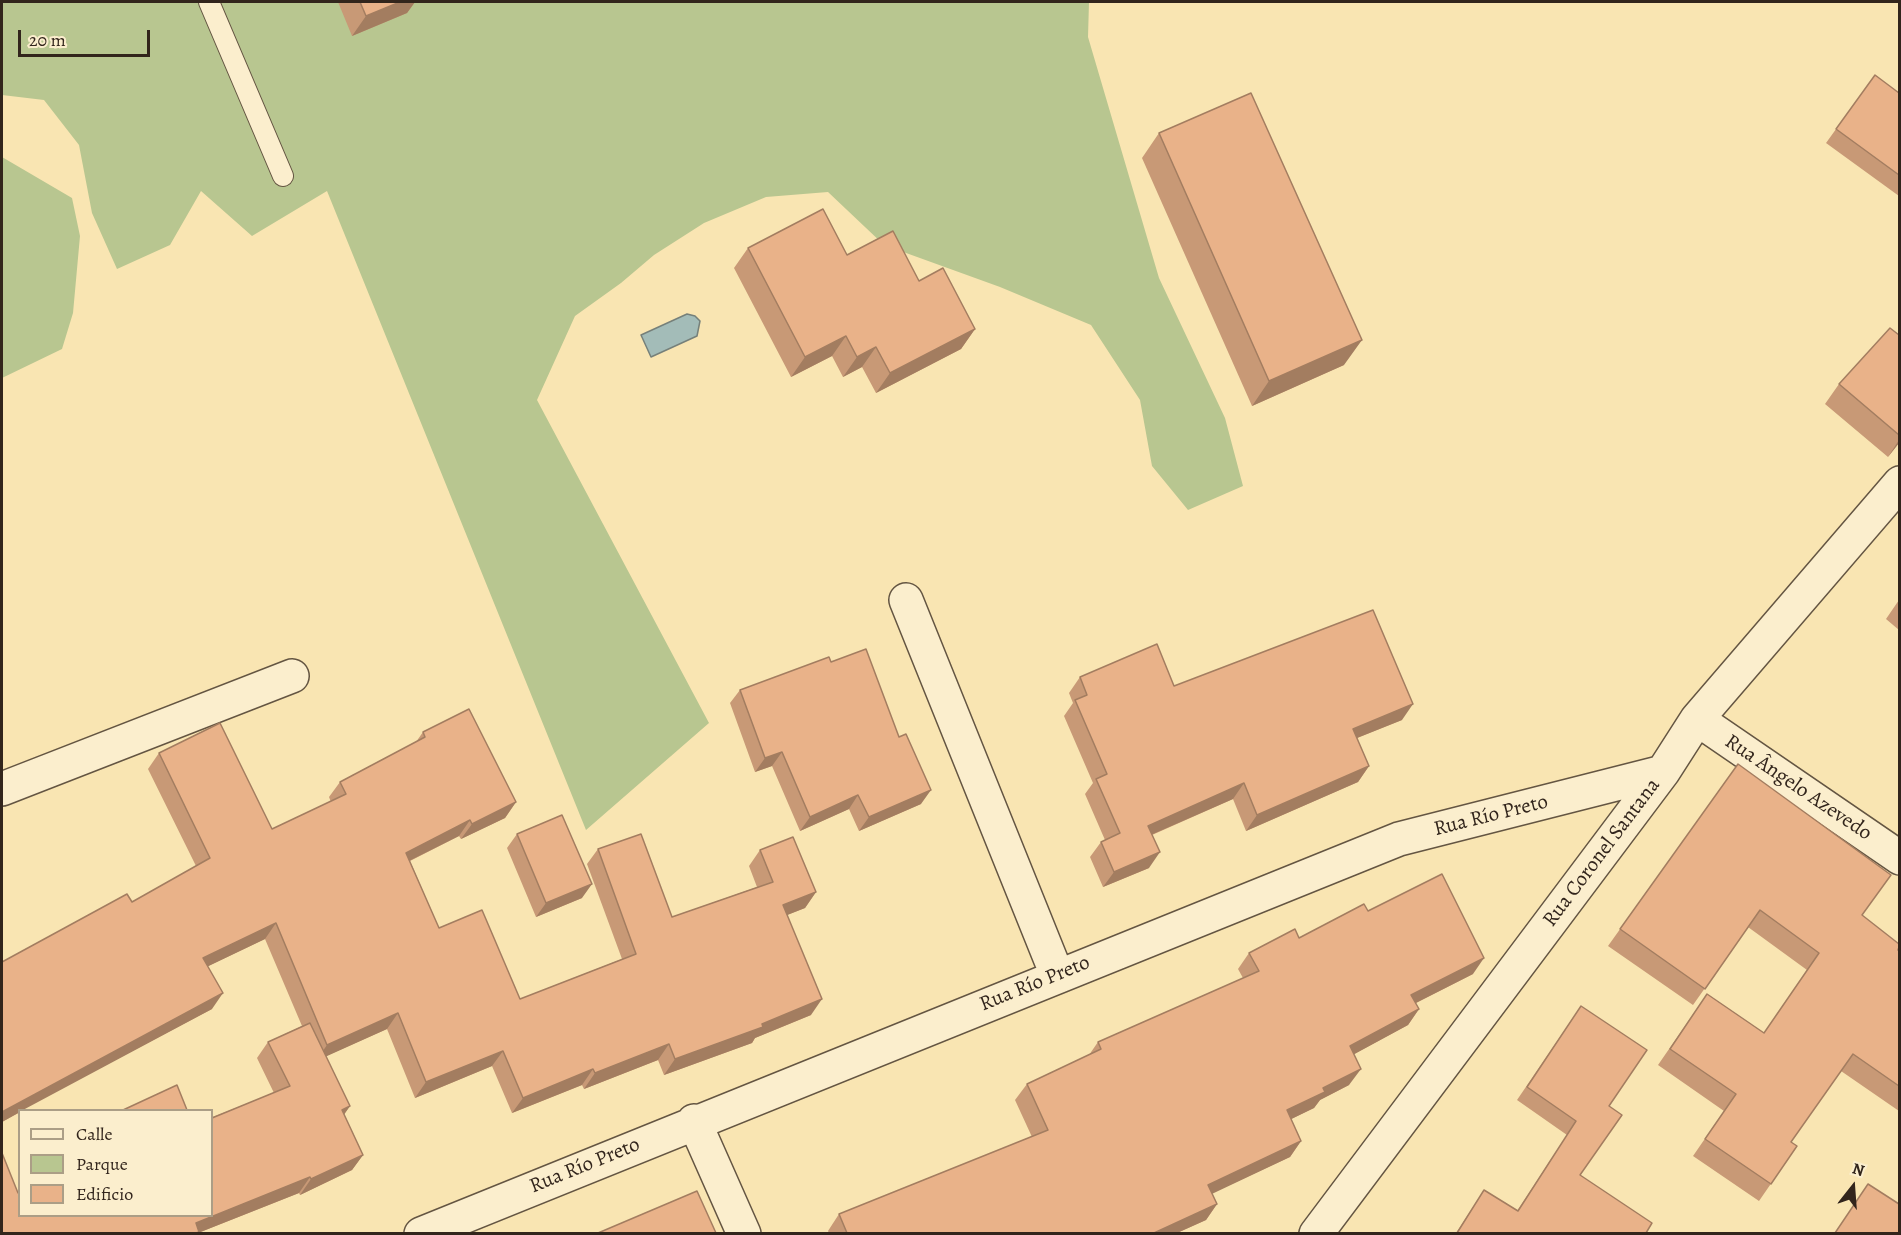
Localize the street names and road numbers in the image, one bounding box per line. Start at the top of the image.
street label: Rua Ângelo Azevedo [1720,729,1876,847]
street label: Rua Coronel Santana [1538,774,1666,932]
street label: Rua Río Preto [1431,790,1551,842]
street label: Rua Río Preto [976,950,1094,1018]
street label: Rua Río Preto [526,1132,644,1200]

